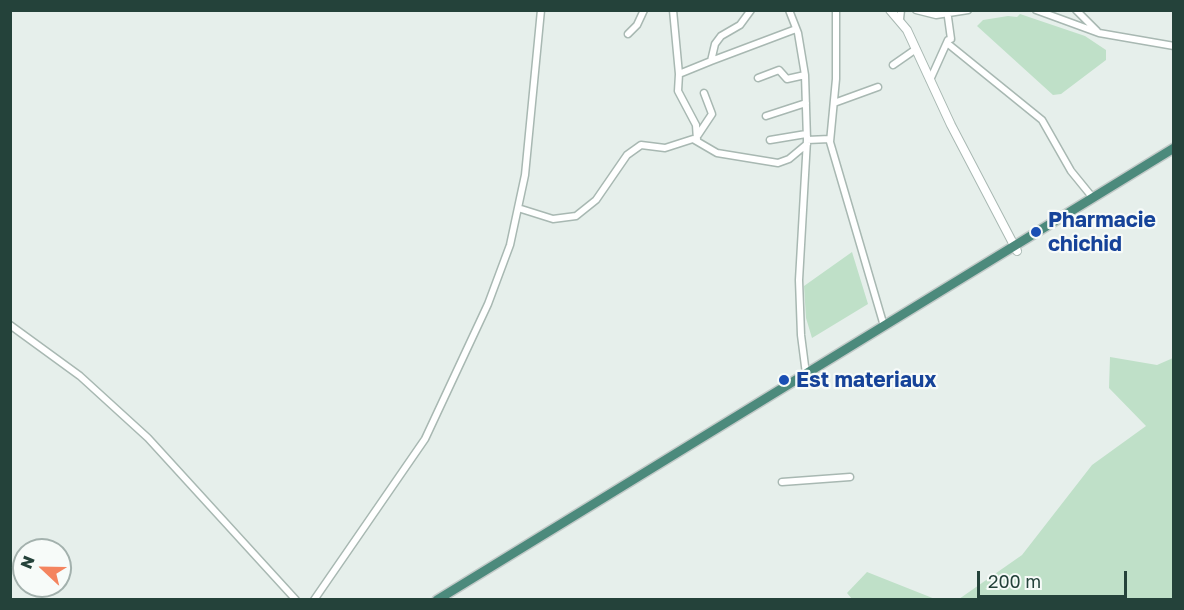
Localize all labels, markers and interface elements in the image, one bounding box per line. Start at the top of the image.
place label: Pharmacie chichid [1048,207,1156,257]
marker: Pharmacie chichid [1029,225,1043,239]
place label: Est materiaux [796,367,937,393]
marker: Est materiaux [777,373,791,387]
north arrow [12,538,72,598]
text: N [16,553,39,571]
scale bar [980,559,1130,597]
text: 200 m [988,570,1041,592]

